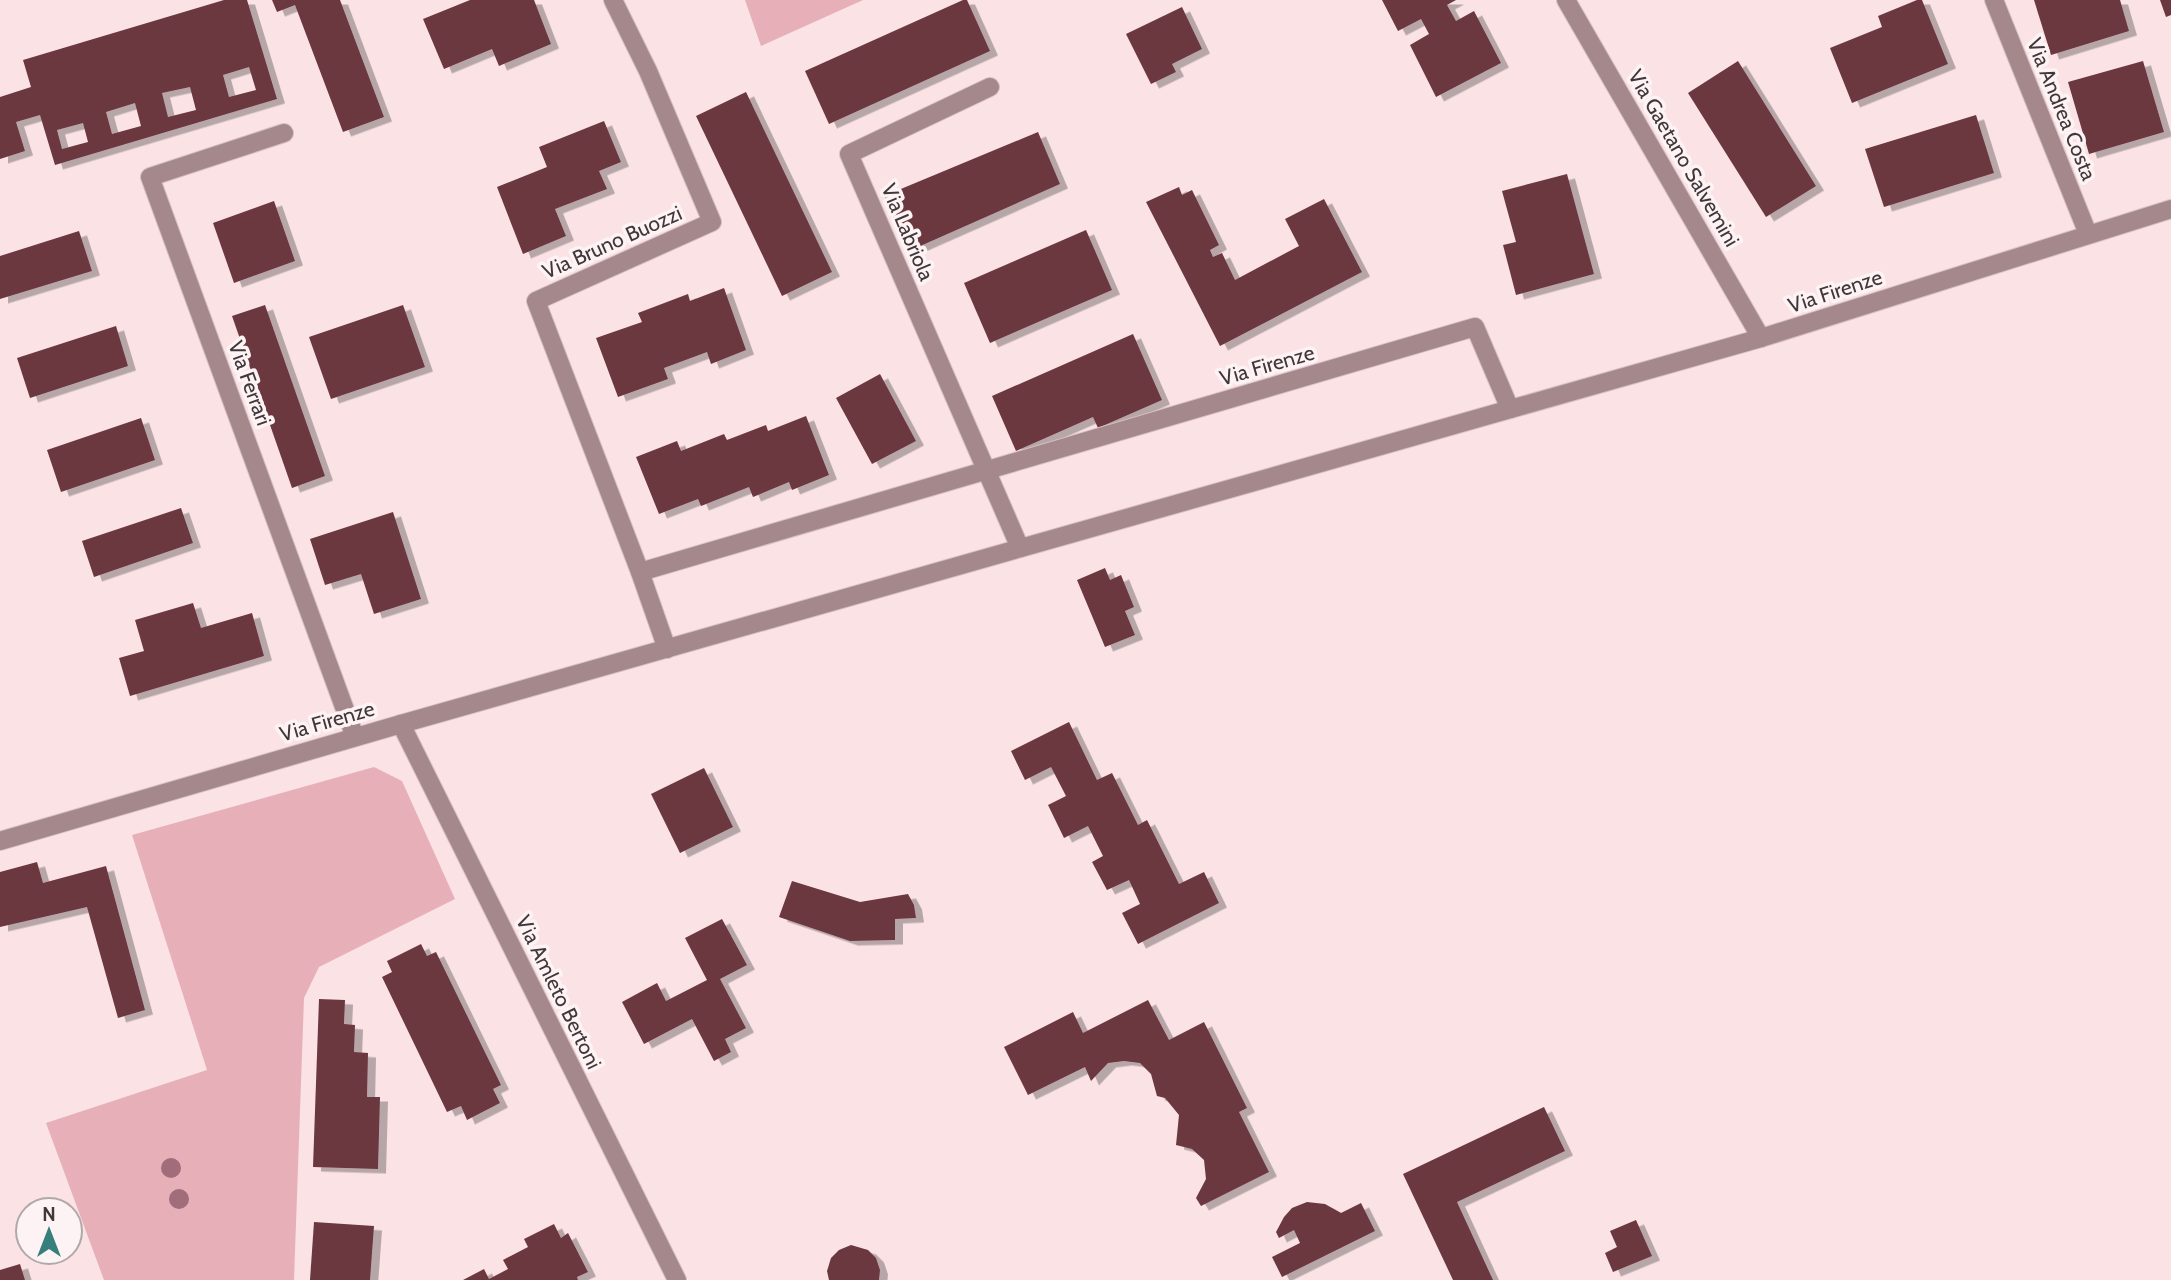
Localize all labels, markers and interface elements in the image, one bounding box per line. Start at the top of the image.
street label: Via Andrea Costa [2022,34,2102,184]
street label: Via Gaetano Salvemini [1623,65,1745,251]
street label: Via Labriola [876,180,940,284]
street label: Via Bruno Buozzi [538,200,686,284]
street label: Via Firenze [1785,264,1885,318]
street label: Via Ferrari [223,337,277,429]
street label: Via Firenze [1217,339,1318,390]
street label: Via Firenze [277,695,378,746]
street label: Via Amleto Bertoni [511,911,607,1073]
north arrow [14,1196,84,1266]
text: N [42,1203,56,1226]

